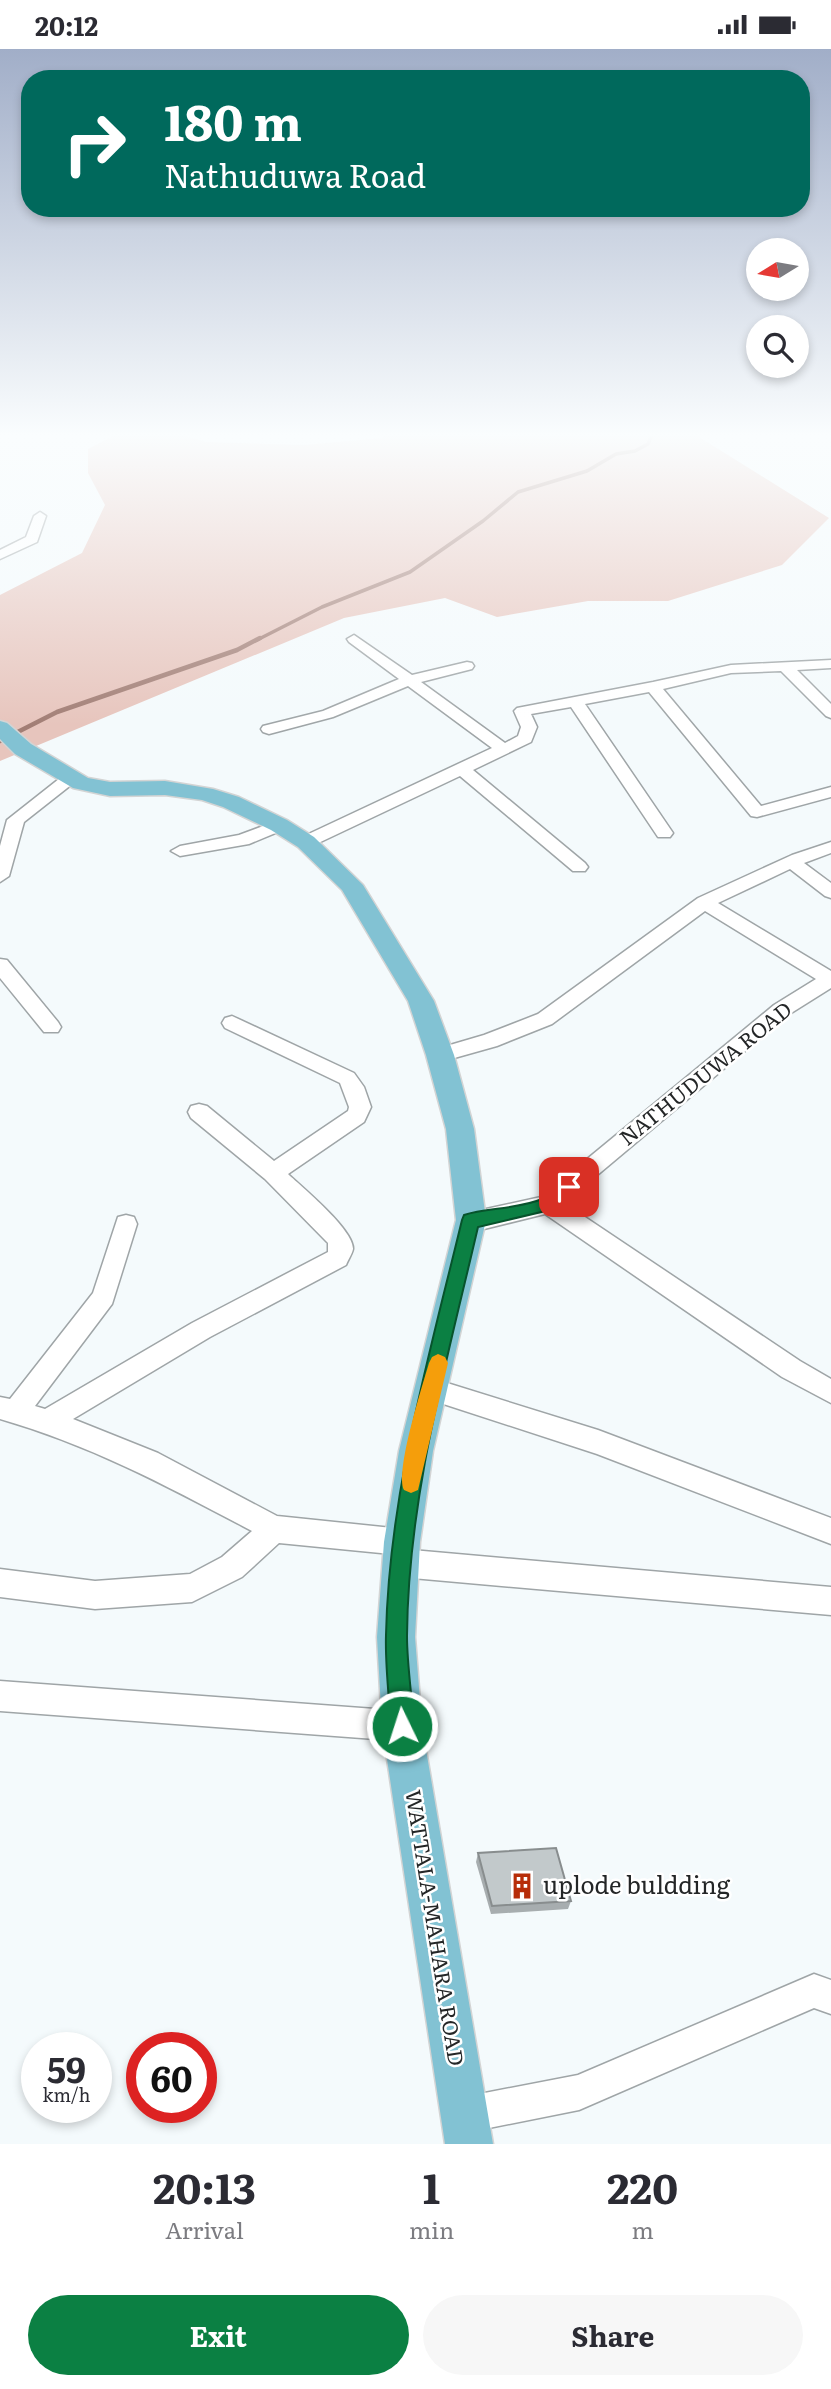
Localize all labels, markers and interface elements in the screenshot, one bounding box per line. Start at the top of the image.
text: 20:12 [35,5,98,44]
text: 180 m [164,83,302,156]
icon: right [49,98,140,189]
text: Nathuduwa Road [164,150,426,198]
north arrow [746,238,808,301]
map controls [746,238,809,378]
button: search [746,315,809,378]
street label: NATHUDUWA ROAD [611,993,797,1151]
pin [539,1157,599,1217]
icon: arrive [550,1168,588,1206]
position arrow [365,1689,439,1763]
street label: WATTALA-MAHARA ROAD [399,1787,474,2068]
place label: uplode buldding [543,1866,731,1901]
building icon: uplode buldding [507,1871,537,1901]
speed limit sign: 60 [126,2032,217,2123]
text: 59 [47,2042,86,2094]
text: km/h [43,2081,90,2108]
text: 20:13 [153,2155,256,2217]
text: 1 [423,2155,440,2217]
text: 220 [607,2155,678,2217]
text: Arrival [165,2212,244,2246]
text: min [409,2212,454,2246]
text: m [631,2212,654,2246]
button: Exit [28,2295,409,2375]
button: Share [423,2295,803,2375]

